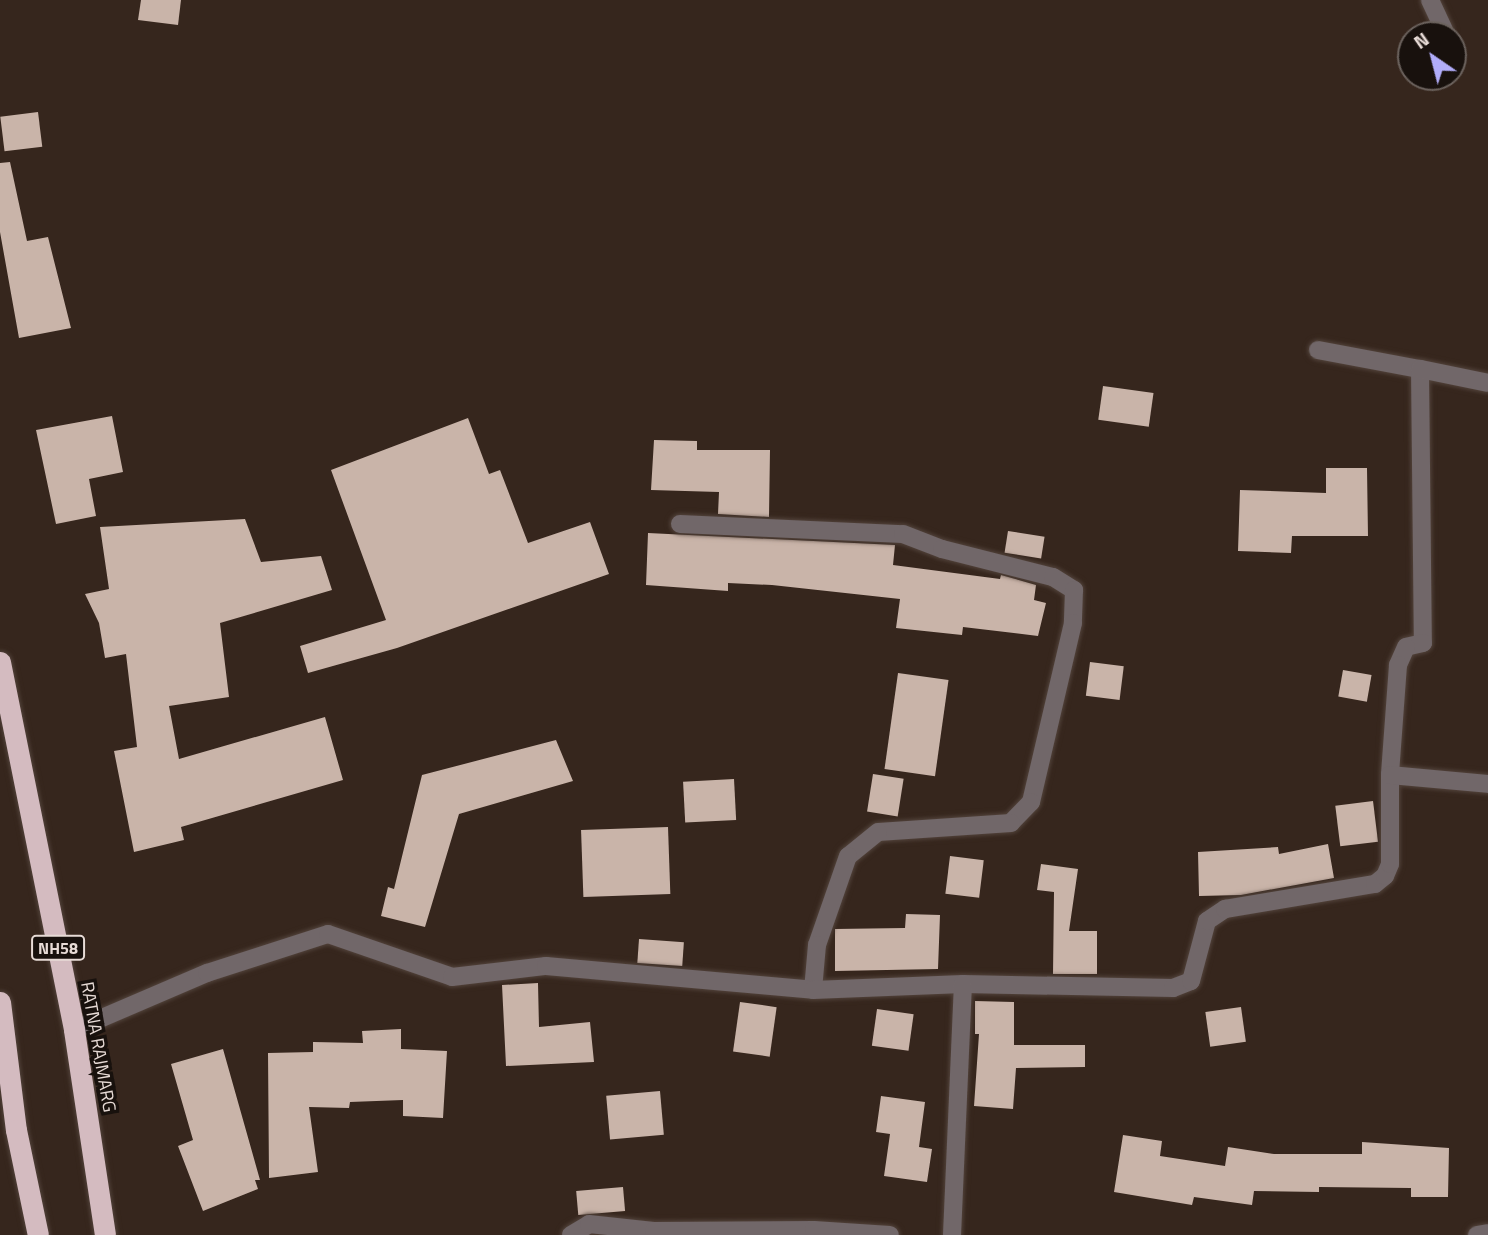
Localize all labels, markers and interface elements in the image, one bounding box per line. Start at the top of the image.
north arrow [1397,21,1467,91]
text: N [1407,24,1435,56]
road number: NH58 [30,936,86,960]
street label: RATNA RAJMARG [76,980,120,1114]

